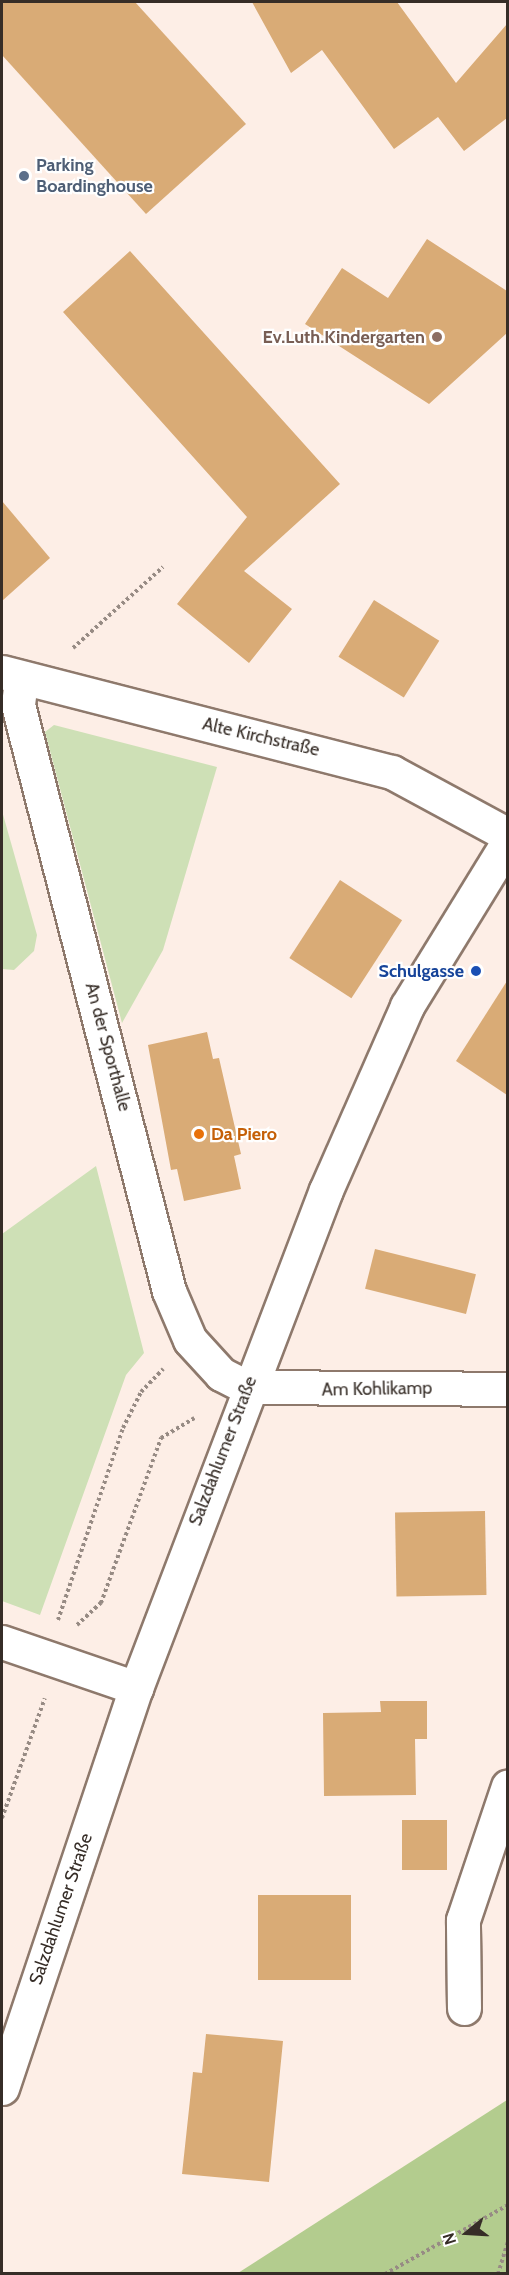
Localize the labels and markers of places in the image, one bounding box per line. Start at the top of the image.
place label: Parking Boardinghouse [36,155,153,198]
marker: Parking Boardinghouse [17,169,31,183]
place label: Ev.Luth.Kindergarten [263,326,425,348]
marker: Ev.Luth.Kindergarten [430,330,444,344]
place label: Schulgasse [378,960,464,982]
marker: Schulgasse [469,964,483,978]
place label: Da Piero [211,1123,277,1145]
marker: Da Piero [192,1127,206,1141]

